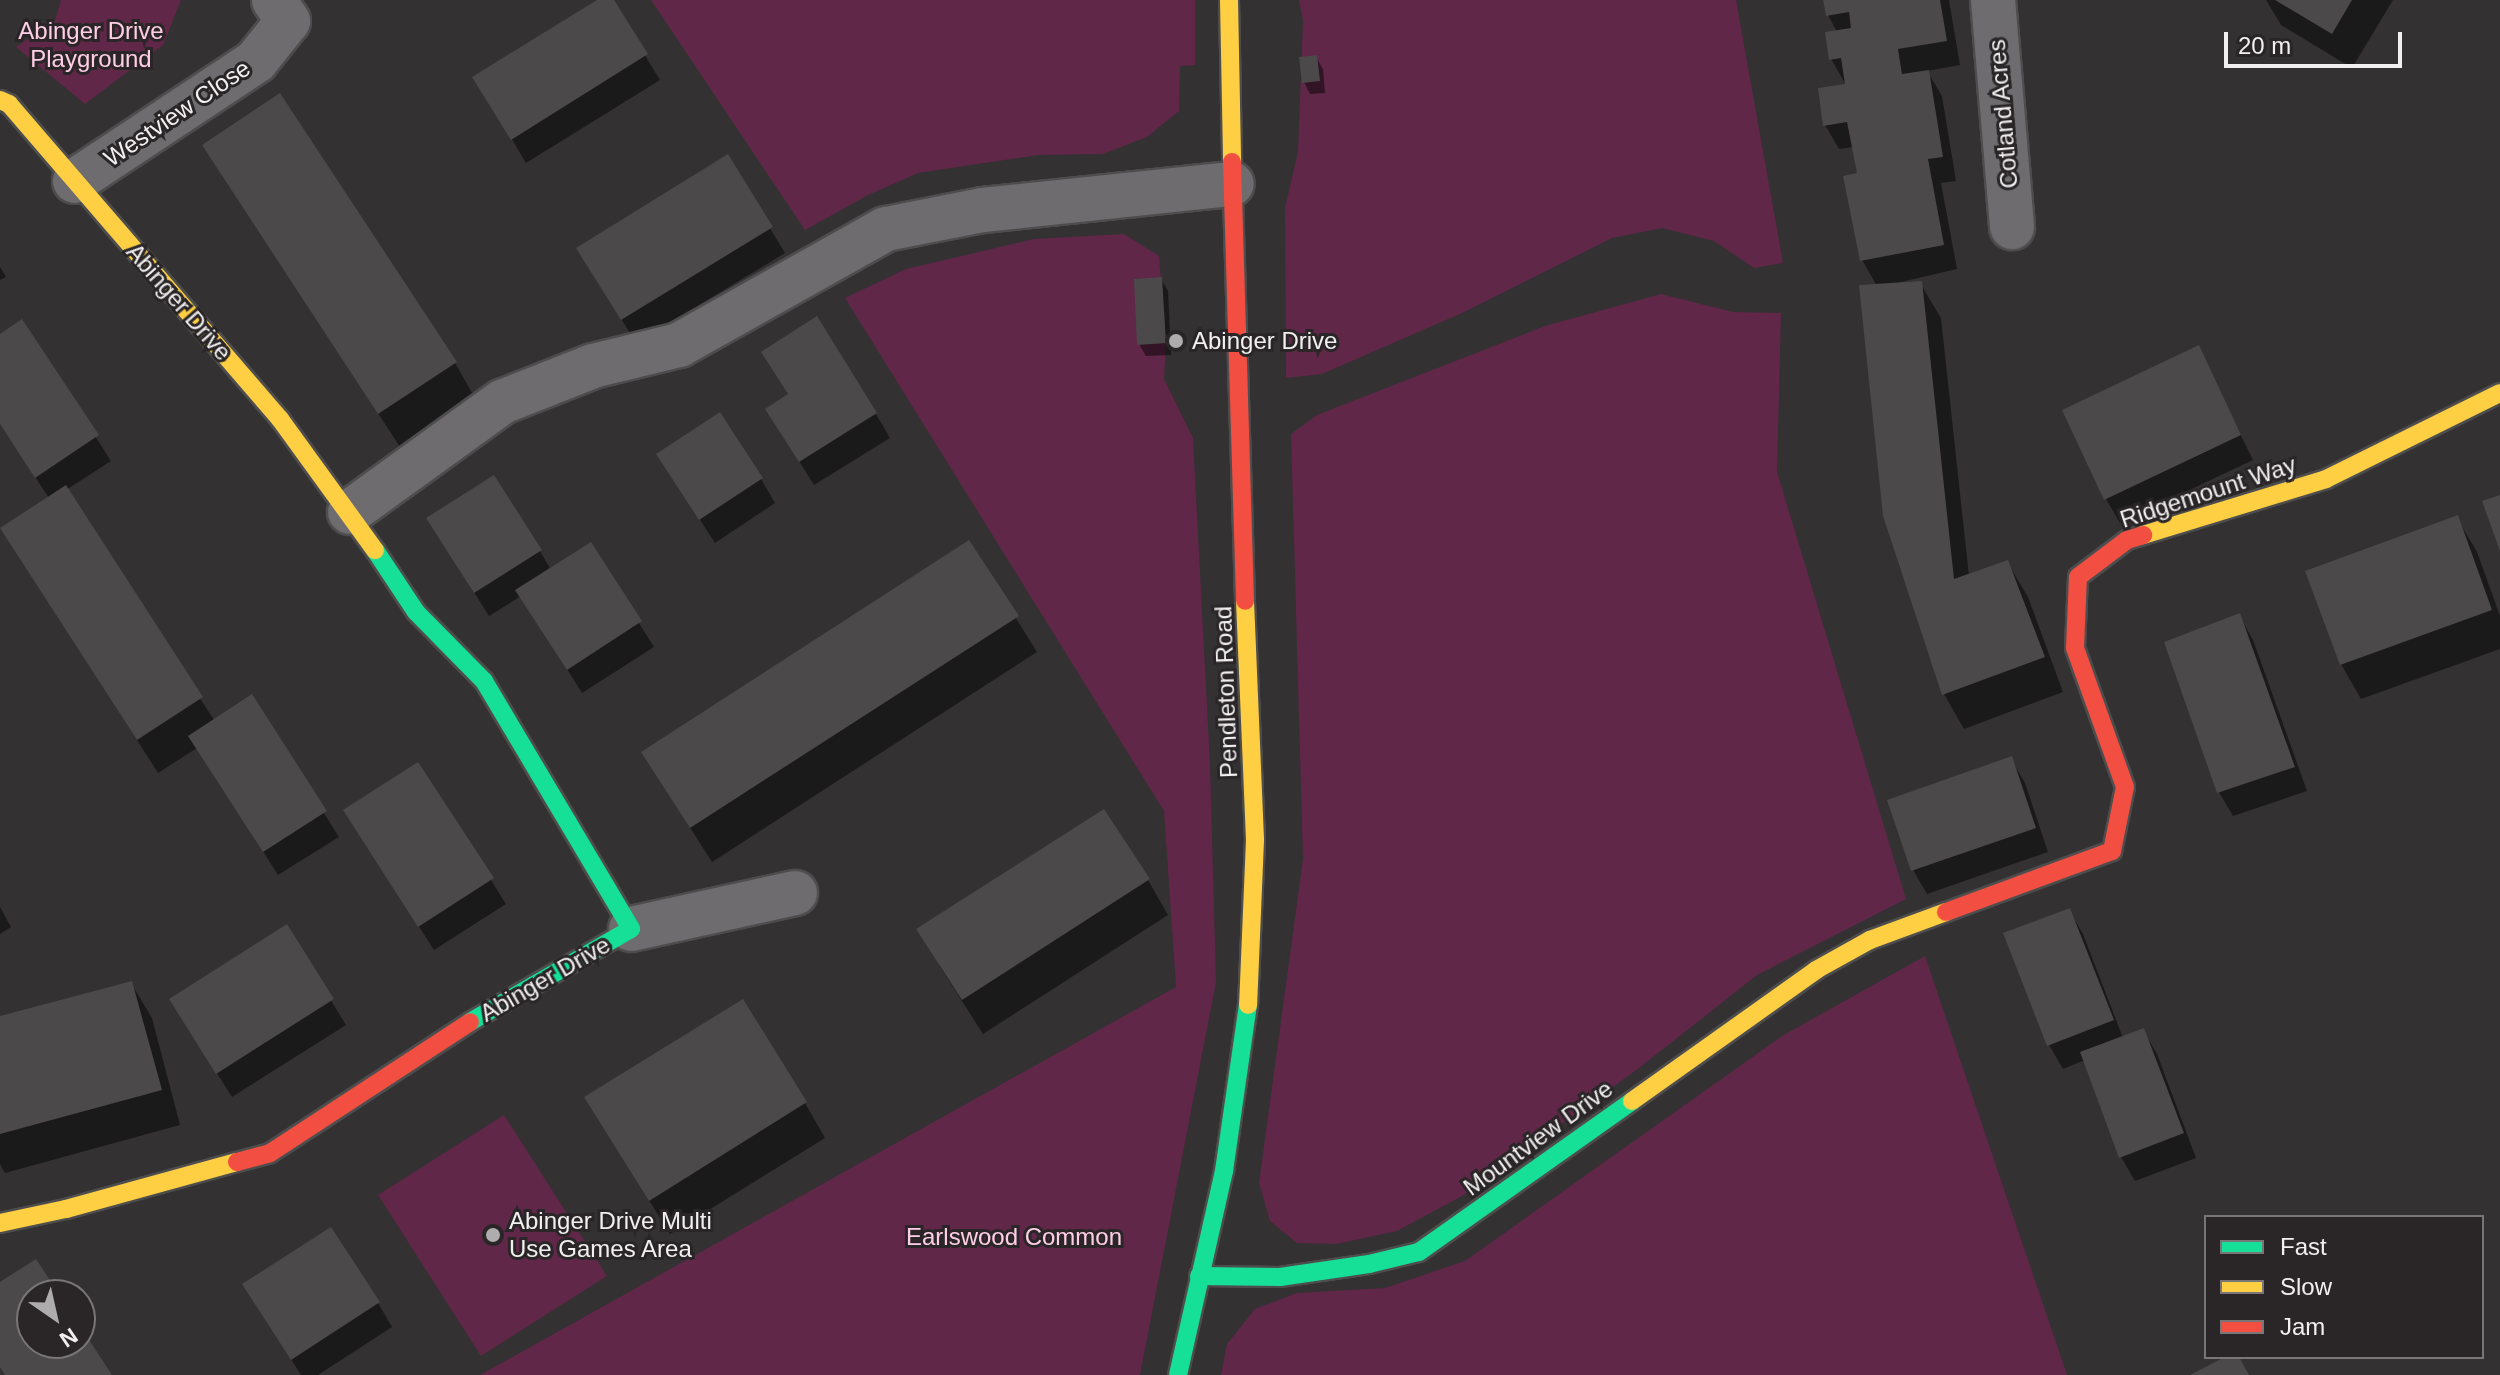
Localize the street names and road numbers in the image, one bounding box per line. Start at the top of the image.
street label: Cotland Acres [1982,38,2024,190]
street label: Westview Close [98,53,256,173]
street label: Abinger Drive [120,238,238,366]
street label: Ridgemount Way [2116,450,2300,534]
street label: Pendleton Road [1209,605,1243,779]
street label: Abinger Drive [475,930,615,1028]
street label: Mountview Drive [1458,1074,1618,1202]

